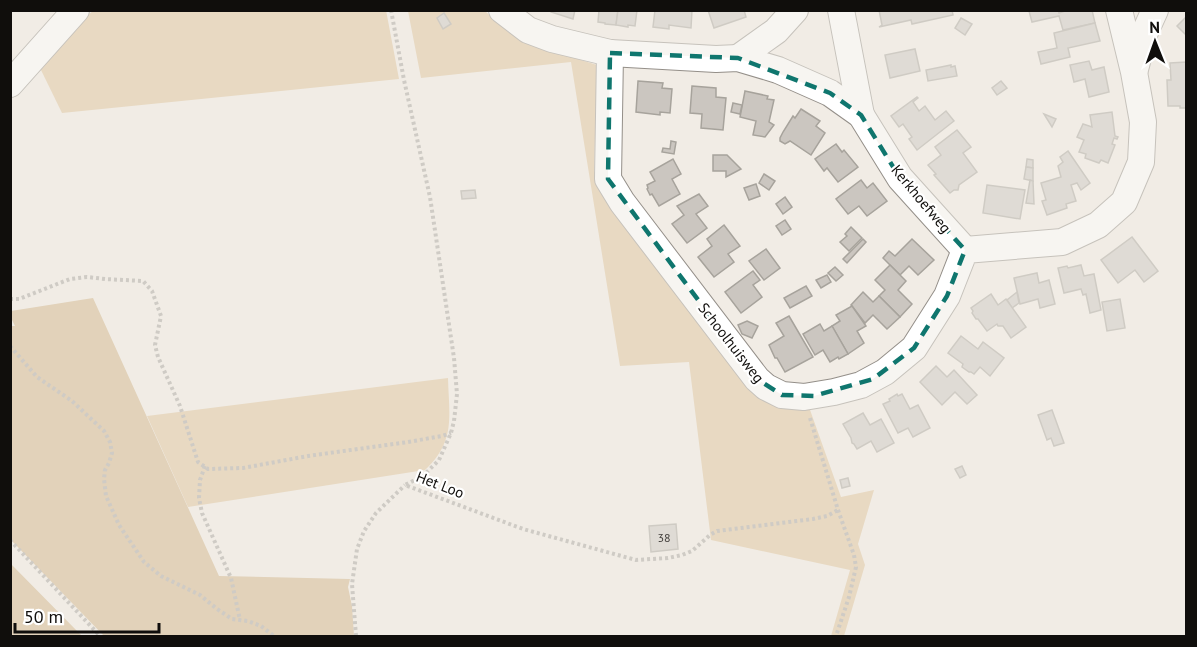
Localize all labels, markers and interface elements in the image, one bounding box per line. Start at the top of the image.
north arrow [1125,12,1185,72]
text: N [1149,17,1160,37]
street label: Kerkhoefweg [887,161,955,237]
street label: Schoolhuisweg [694,299,769,387]
street label: Het Loo [414,467,467,502]
house number: 38 [657,530,671,545]
scale bar [15,596,159,634]
text: 50 m [24,605,63,628]

